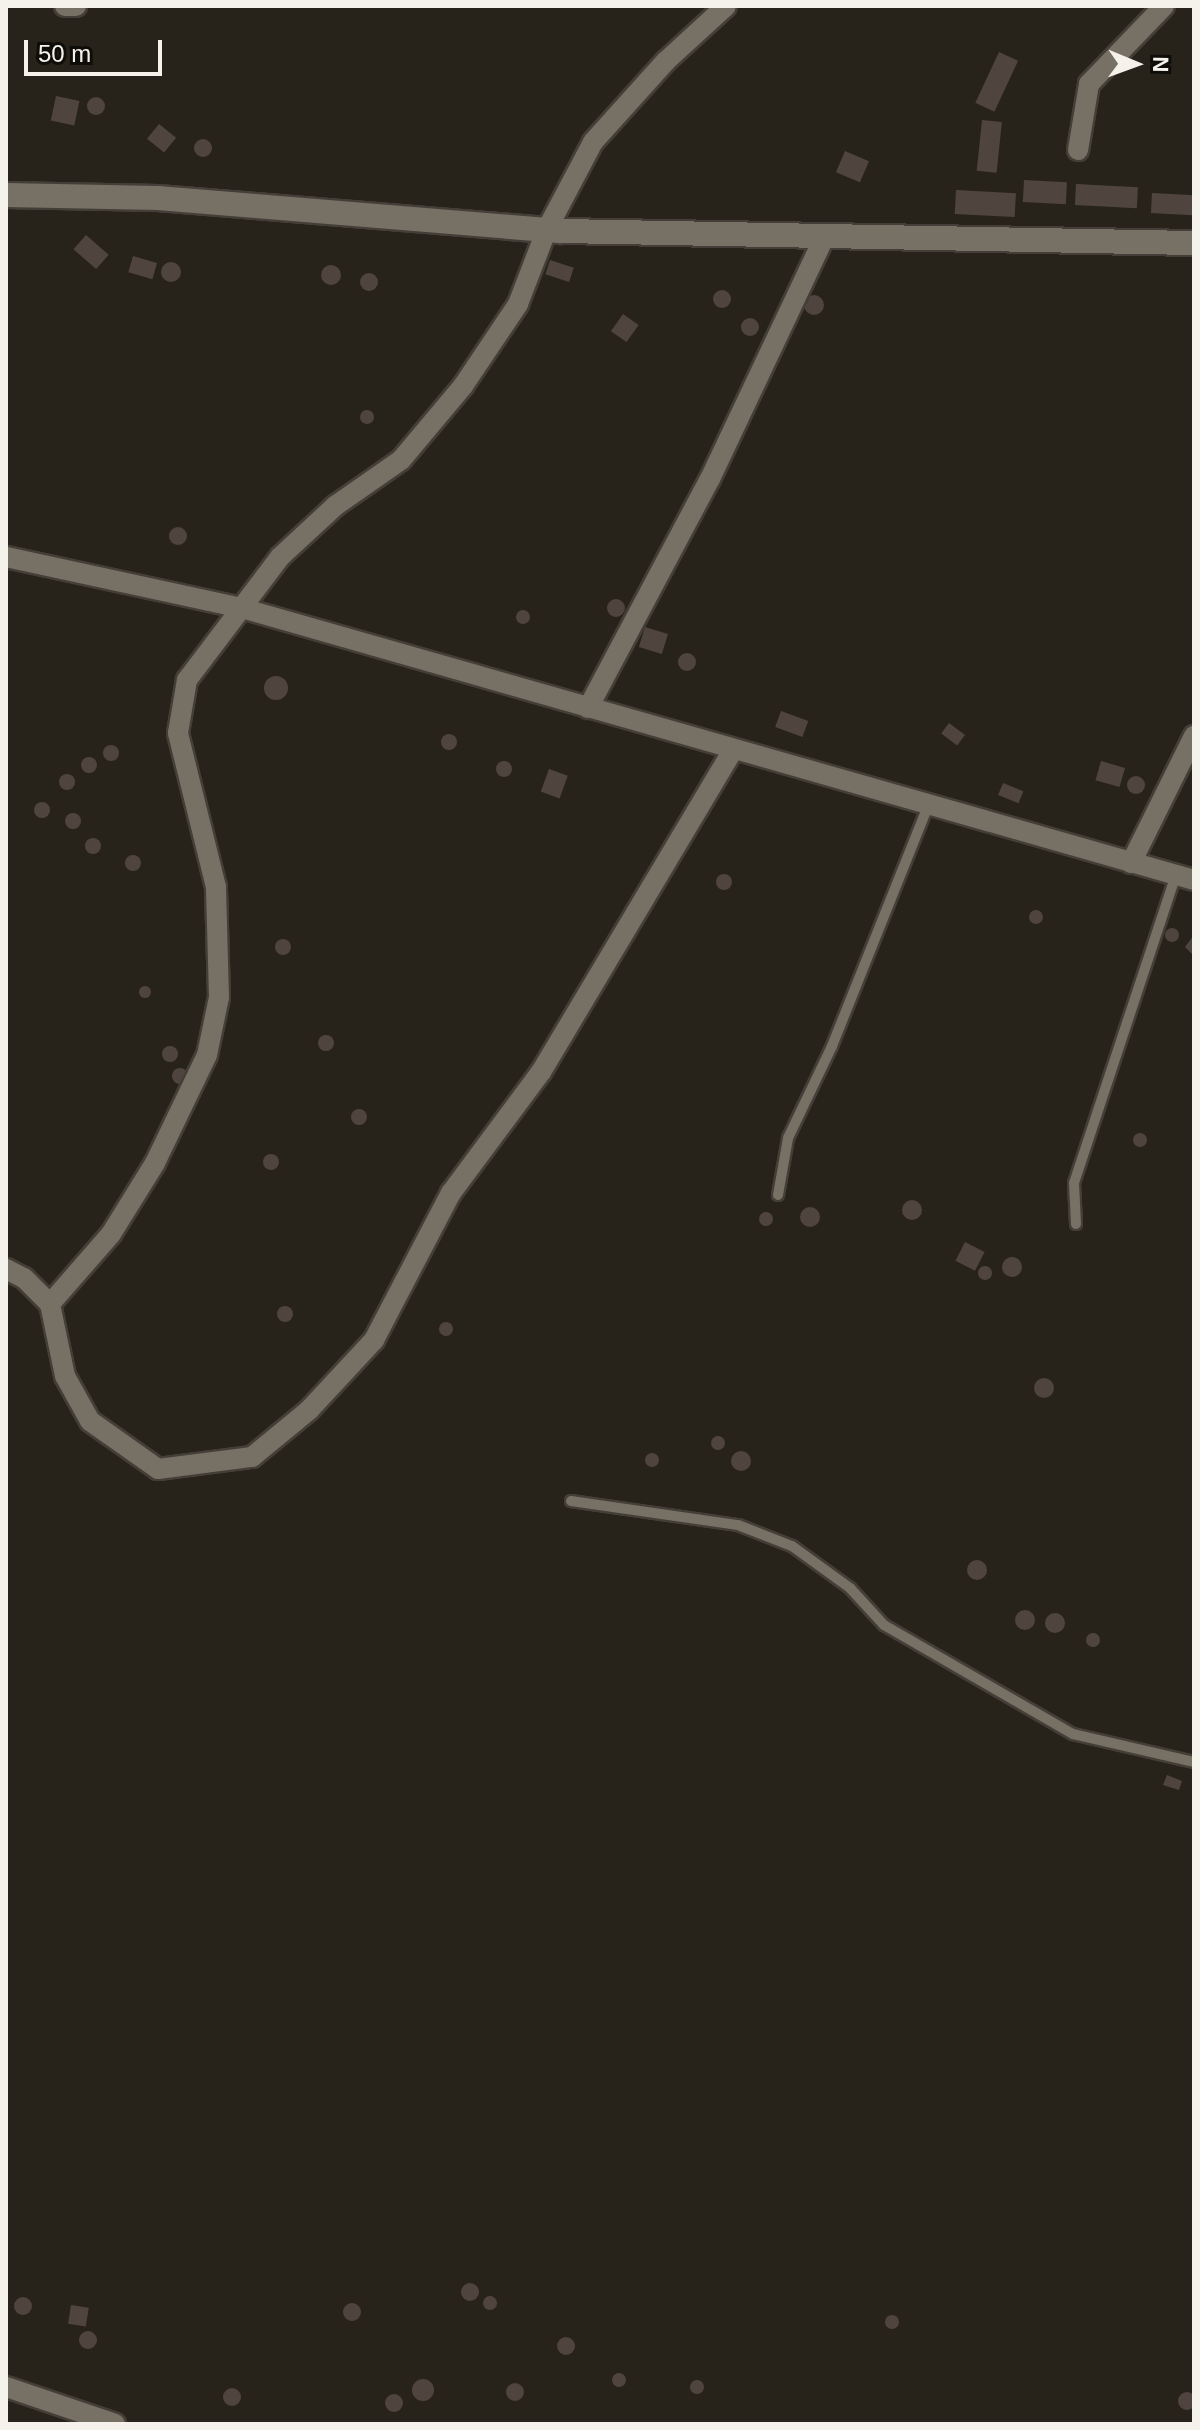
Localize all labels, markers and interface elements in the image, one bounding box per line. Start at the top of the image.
scale bar [28,24,166,74]
north arrow [1096,24,1176,104]
text: 50 m [38,40,91,67]
text: N [1148,56,1173,73]

